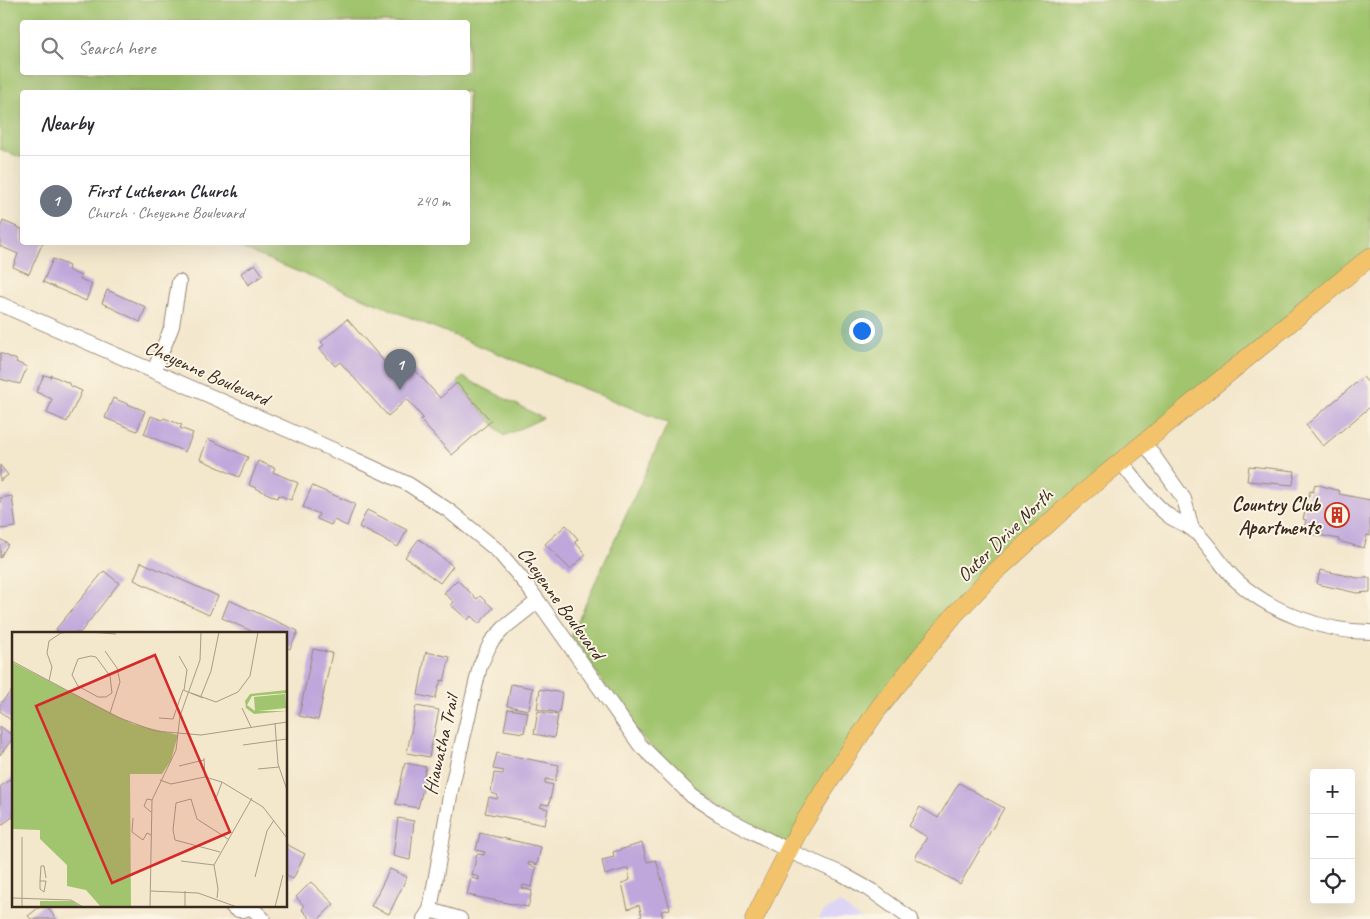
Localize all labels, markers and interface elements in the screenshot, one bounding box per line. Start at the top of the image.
search box [20,20,470,75]
icon: search [38,34,66,62]
text: Search here [78,36,155,60]
text: Nearby [40,110,93,136]
text: First Lutheran Church [87,179,237,203]
text: 1 [52,191,60,211]
text: 240 m [416,191,450,211]
text: Church · Cheyenne Boulevard [87,203,244,223]
your location [849,318,875,344]
street label: Cheyenne Boulevard [141,335,276,413]
pin: 1 [384,349,416,390]
street label: Outer Drive North [952,482,1060,587]
place label: Country Club Apartments [1232,492,1322,540]
building icon: Country Club Apartments [1324,502,1350,528]
street label: Cheyenne Boulevard [512,542,612,667]
inset map [12,632,288,906]
street label: Hiawatha Trail [417,689,465,797]
map controls [1310,769,1355,904]
button: + [1310,769,1355,814]
button: − [1310,814,1355,859]
button: locate [1310,859,1355,904]

